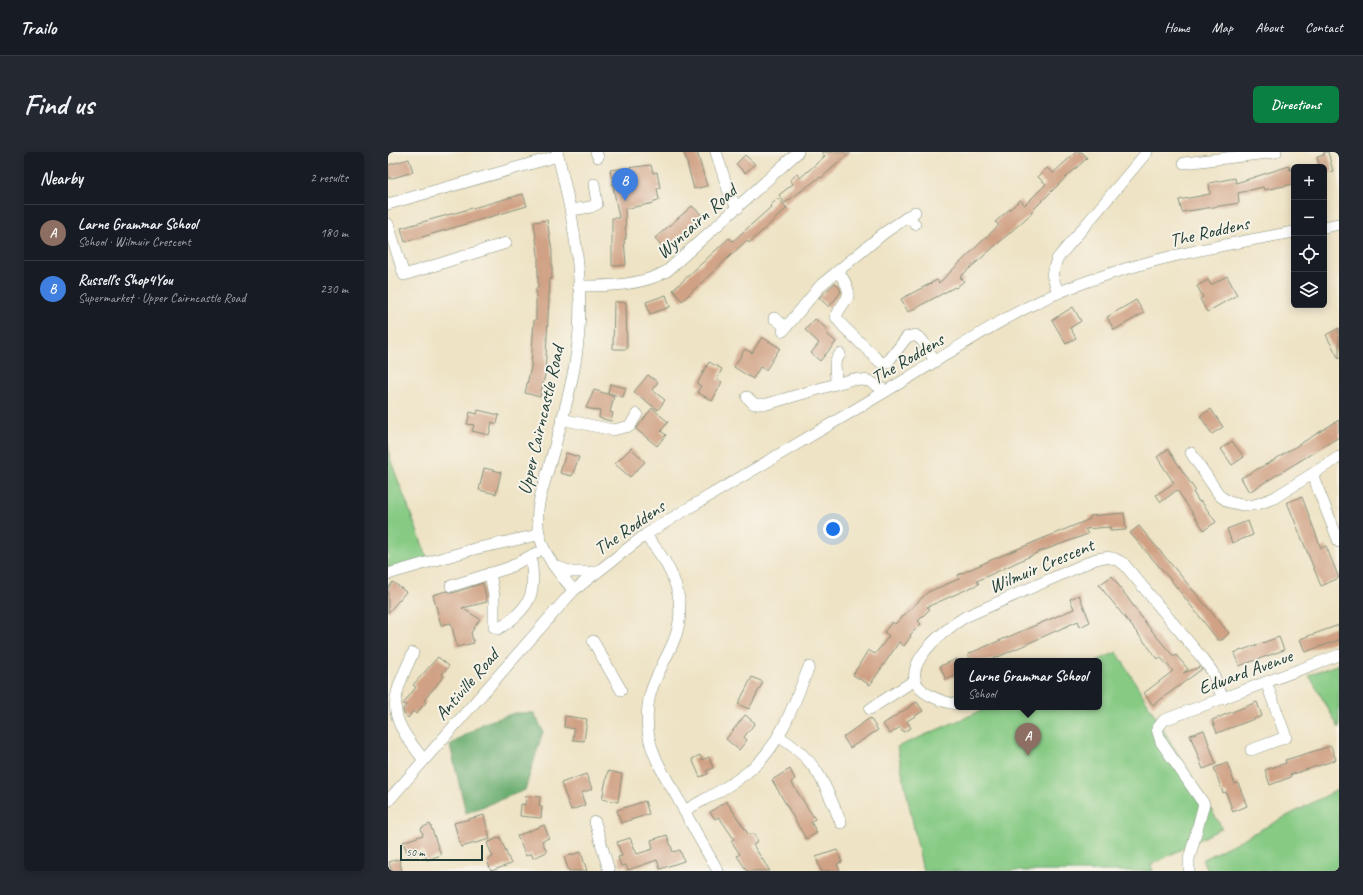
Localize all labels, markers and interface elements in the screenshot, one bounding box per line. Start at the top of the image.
text: Trailo [20,16,56,40]
text: Home [1164,19,1190,36]
text: Map [1212,19,1233,36]
text: About [1255,19,1283,36]
text: Contact [1305,19,1343,36]
button: Directions [1253,86,1339,123]
text: Find us [24,87,94,122]
map controls [1291,164,1327,308]
button: + [1291,164,1327,200]
text: Nearby [40,168,83,189]
pin: B [612,168,638,201]
text: 2 results [310,170,348,186]
street label: Wyncairn Road [651,178,744,264]
button: − [1291,200,1327,236]
street label: The Roddens [1167,211,1253,253]
text: Larne Grammar School [78,215,198,234]
text: A [50,225,56,241]
text: 180 m [320,225,348,241]
text: School · Wilmuir Crescent [78,234,191,250]
button: locate [1291,236,1327,272]
text: Russell's Shop4You [78,271,173,290]
button: layers [1291,272,1327,308]
text: B [50,281,56,297]
text: 230 m [320,281,348,297]
text: Supermarket · Upper Cairncastle Road [78,290,246,306]
street label: The Roddens [867,327,950,390]
street label: Upper Cairncastle Road [512,340,570,497]
street label: The Roddens [590,494,671,561]
your location [823,519,843,539]
street label: Wilmuir Crescent [986,532,1099,599]
street label: Antiville Road [429,642,506,725]
street label: Edward Avenue [1195,643,1297,700]
popup [954,658,1102,710]
text: Larne Grammar School [968,667,1088,686]
text: School [968,686,996,702]
pin: A [1015,723,1041,756]
scale bar [400,843,483,862]
text: 50 m [406,845,425,859]

